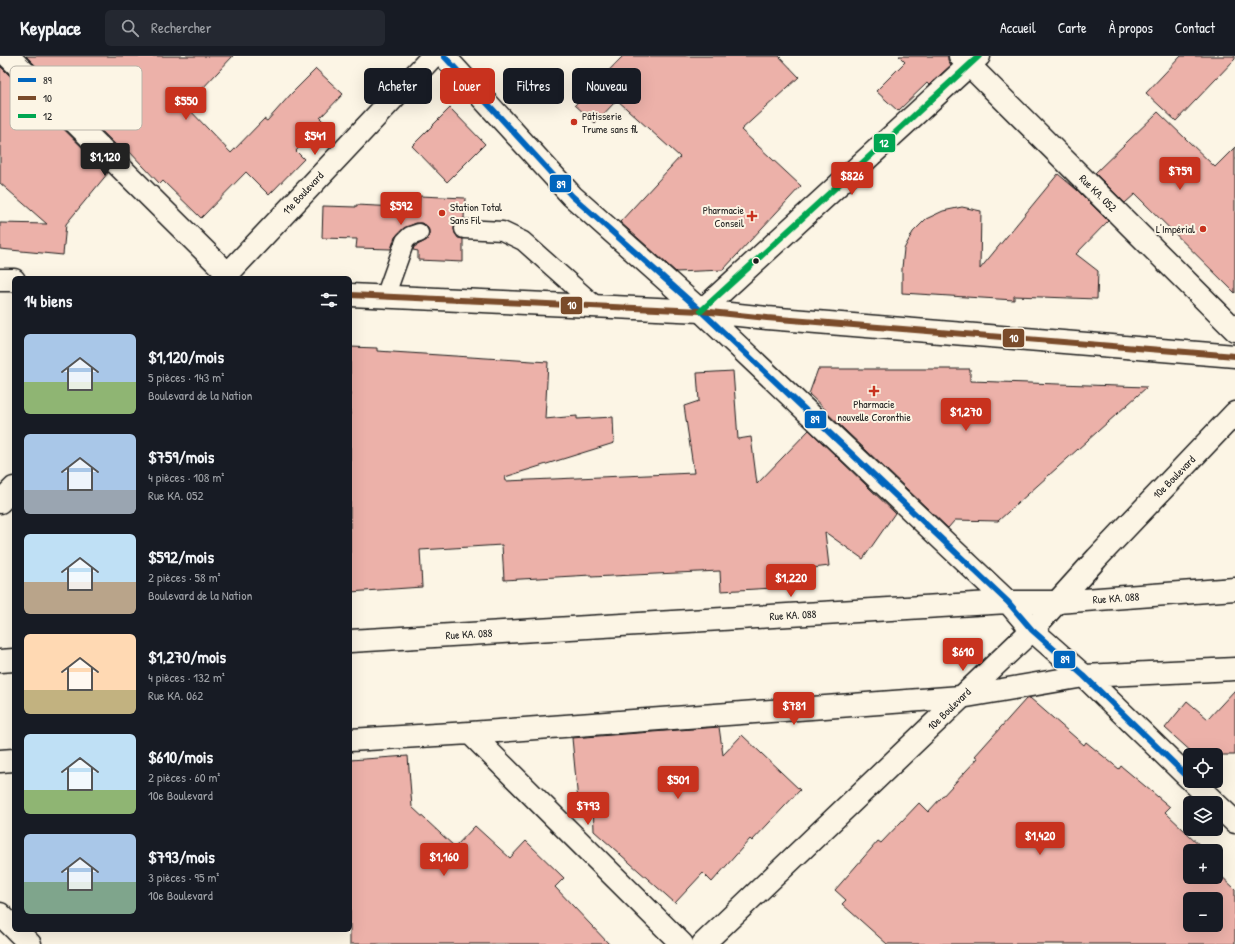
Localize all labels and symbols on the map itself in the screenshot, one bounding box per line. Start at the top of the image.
legend [10,66,142,130]
text: 89 [43,73,52,87]
pin: $550 [162,87,210,121]
text: 10 [43,91,52,105]
text: 12 [43,109,52,123]
place label: Pâtisserie Trume sans fil [582,109,638,136]
marker: Pâtisserie Trume sans fil [569,117,579,127]
pin: $541 [291,122,339,156]
line badge: 12 [873,133,896,153]
text: 12 [879,136,889,150]
pin: $1,120 [72,143,138,177]
pin: $759 [1156,157,1204,191]
pin: $826 [828,162,876,196]
street label: 11e Boulevard [280,168,327,217]
street label: Rue KA. 052 [1076,171,1120,215]
line badge: 89 [549,174,572,193]
text: 89 [557,177,565,191]
pin: $592 [377,192,425,226]
place label: Station Total Sans Fil [450,200,502,227]
place label: Pharmacie Conseil [703,203,745,230]
marker: Station Total Sans Fil [437,208,447,218]
marker: Pharmacie Conseil [747,211,757,221]
place label: L'Impérial [1156,222,1195,236]
marker: L'Impérial [1198,224,1208,234]
unlabelled marker [751,256,761,266]
line badge: 10 [560,296,583,315]
text: 10 [568,298,577,312]
line badge: 10 [1002,328,1025,348]
text: 10 [1010,331,1019,345]
marker: Pharmacie nouvelle Coronthie [869,386,879,396]
place label: Pharmacie nouvelle Coronthie [837,397,911,424]
pin: $1,270 [933,398,999,432]
line badge: 89 [804,410,827,429]
text: 89 [811,412,819,426]
street label: 10e Boulevard [1150,452,1199,502]
pin: $1,220 [758,564,824,598]
street label: Rue KA. 088 [1092,589,1140,607]
street label: Rue KA. 088 [769,607,817,623]
street label: Rue KA. 088 [445,626,493,642]
pin: $610 [939,638,987,672]
line badge: 89 [1053,650,1076,669]
text: 89 [1061,652,1069,666]
street label: 10e Boulevard [924,684,974,733]
pin: $781 [770,692,818,726]
pin: $501 [654,766,702,800]
pin: $793 [564,792,612,826]
pin: $1,420 [1007,822,1073,856]
pin: $1,160 [411,843,477,877]

